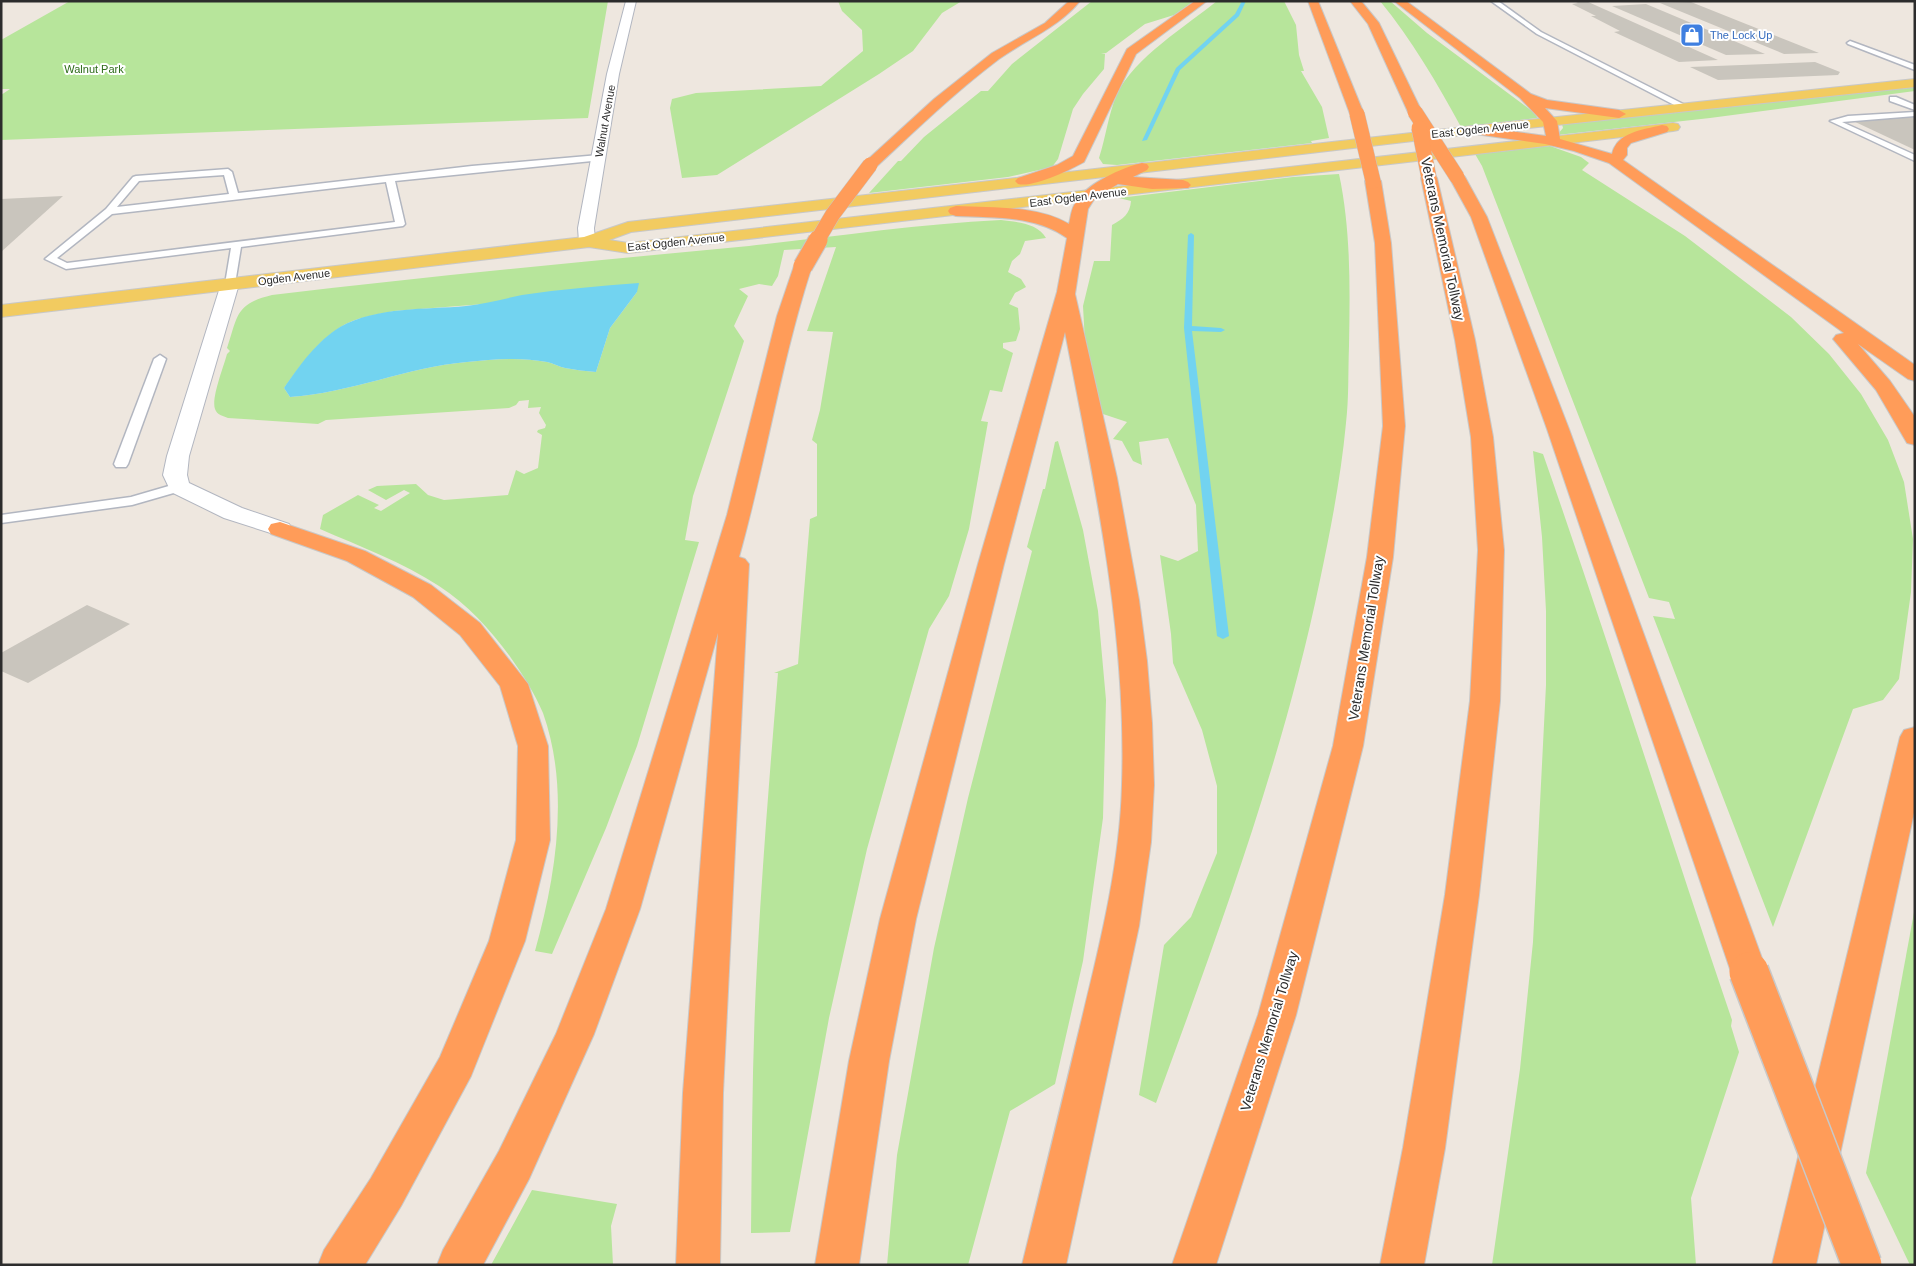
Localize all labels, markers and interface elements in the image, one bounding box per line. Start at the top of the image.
shop icon: The Lock Up [1679,22,1705,48]
place label: The Lock Up [1710,29,1772,41]
park label: Walnut Park [64,63,124,75]
street label: Walnut Avenue [593,84,617,158]
street label: East Ogden Avenue [1431,118,1529,140]
street label: Veterans Memorial Tollway [1418,156,1468,322]
street label: East Ogden Avenue [1029,185,1127,209]
street label: East Ogden Avenue [627,231,725,253]
street label: Ogden Avenue [257,267,331,287]
street label: Veterans Memorial Tollway [1345,555,1387,721]
street label: Veterans Memorial Tollway [1237,949,1301,1113]

